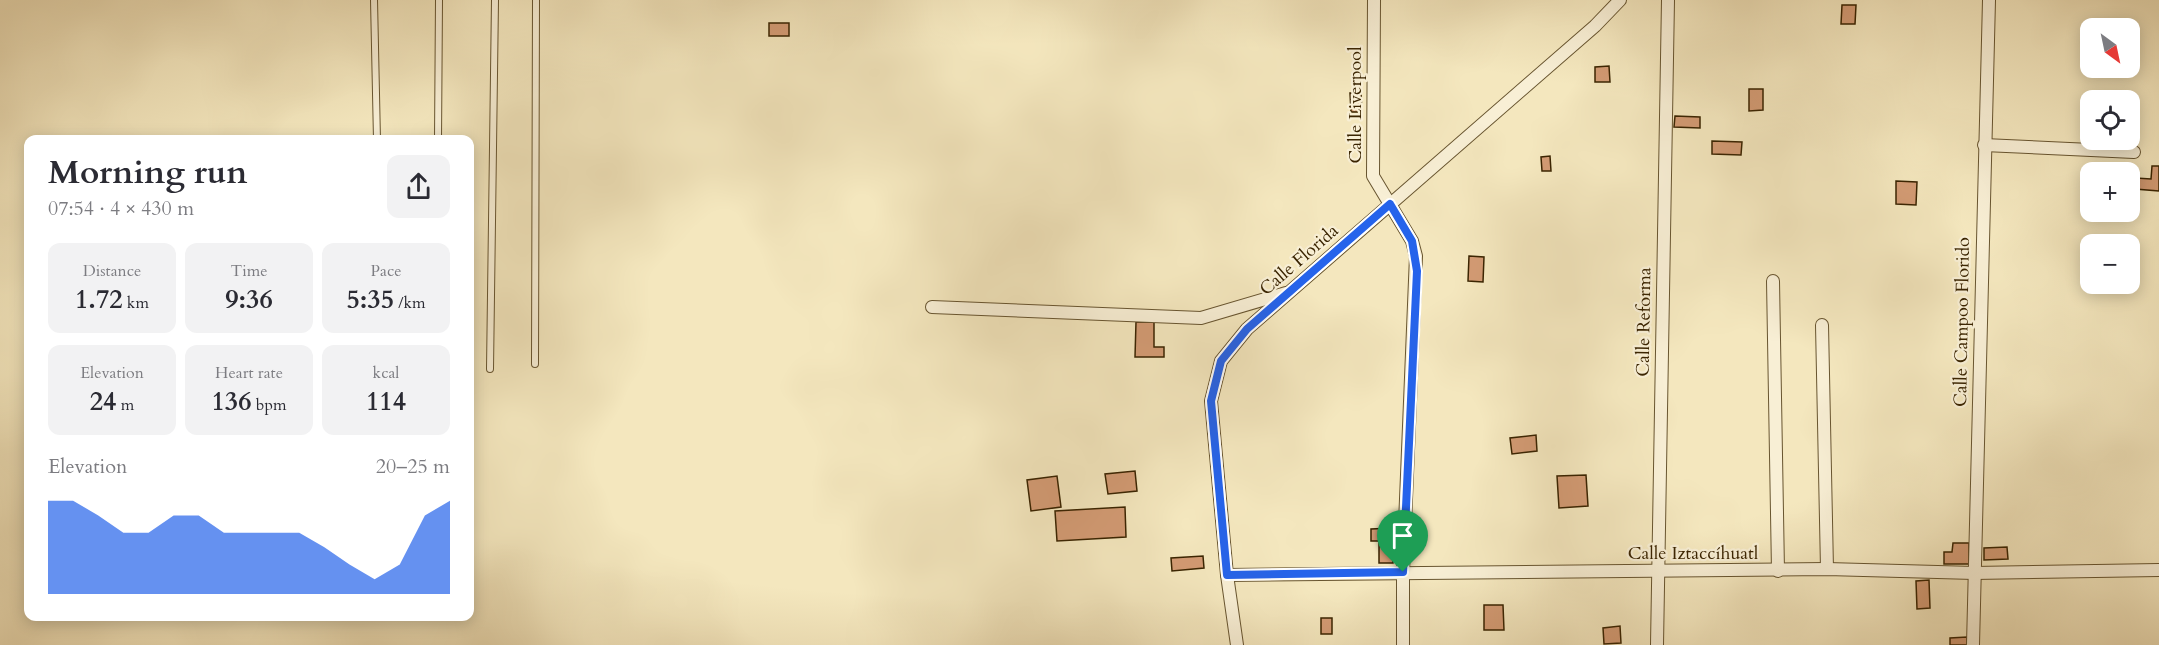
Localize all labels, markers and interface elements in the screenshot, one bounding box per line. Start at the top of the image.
north arrow [2080,18,2140,78]
map controls [2080,18,2140,294]
street label: Calle Liverpool [1343,46,1368,164]
button: locate [2080,90,2140,150]
text: Morning run [48,150,248,195]
button: share [387,155,450,218]
button: + [2080,162,2140,222]
text: 07:54 · 4 × 430 m [48,195,194,222]
street label: Calle Florida [1254,219,1344,301]
button: − [2080,234,2140,294]
street label: Calle Campoo Florido [1948,237,1976,407]
text: Distance [83,260,141,282]
text: Time [230,260,268,282]
text: Pace [371,260,401,282]
street label: Calle Reforma [1631,267,1657,377]
text: 1.72 [75,282,123,317]
text: 9:36 [225,282,273,317]
text: 5:35 [346,282,394,317]
text: km [123,292,149,314]
text: /km [394,292,426,314]
text: Elevation [80,362,144,384]
text: Heart rate [215,362,283,384]
text: kcal [373,362,399,384]
text: 24 [90,384,116,419]
text: 136 [212,384,252,419]
text: 114 [366,384,406,419]
text: m [116,394,134,416]
text: bpm [252,394,286,416]
text: Elevation [48,453,127,480]
text: 20–25 m [376,453,450,480]
pin [1377,510,1428,572]
icon: arrive [1386,519,1419,552]
street label: Calle Iztaccíhuatl [1628,541,1759,566]

